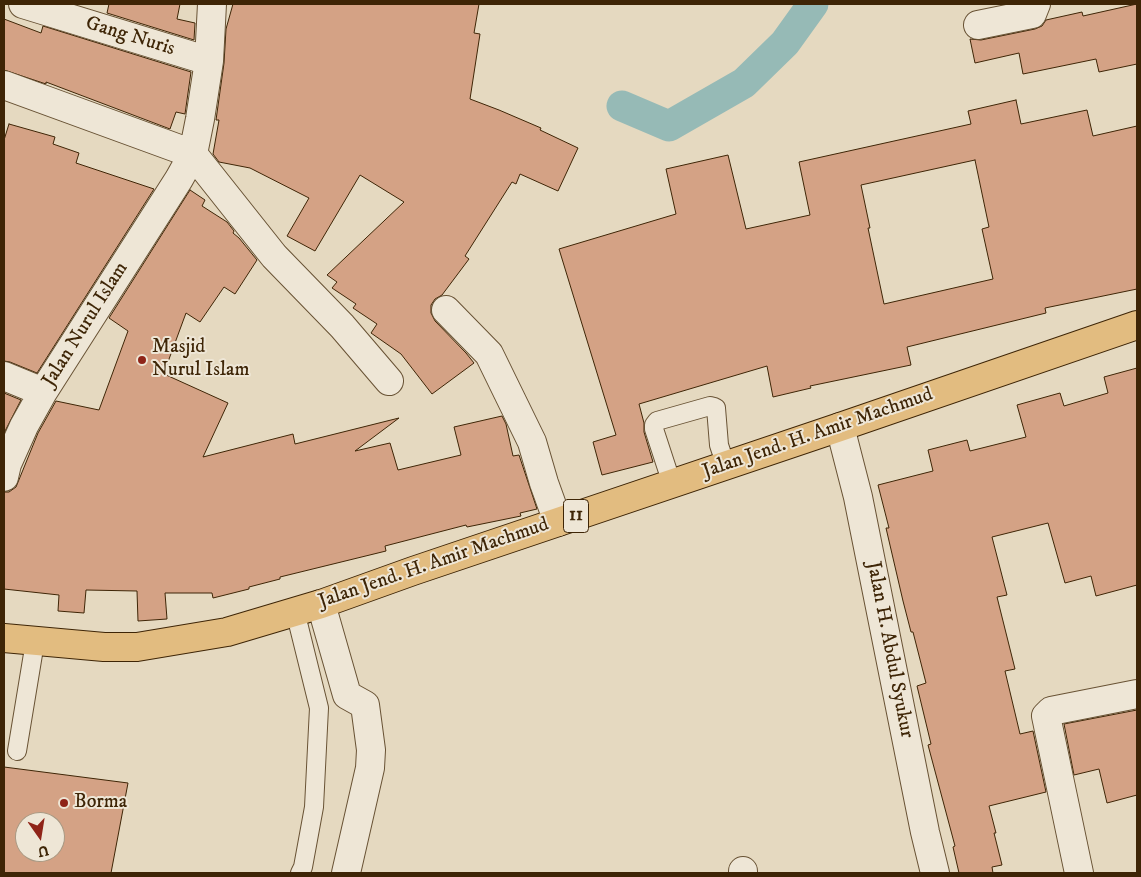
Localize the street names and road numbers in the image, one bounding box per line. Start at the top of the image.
street label: Gang Nuris [83,12,177,62]
street label: Jalan Nurul Islam [38,258,134,392]
street label: Jalan Jend. H. Amir Machmud [700,383,936,485]
road number: 11 [564,500,588,532]
street label: Jalan Jend. H. Amir Machmud [316,513,552,615]
street label: Jalan H. Abdul Syukur [860,560,918,740]

